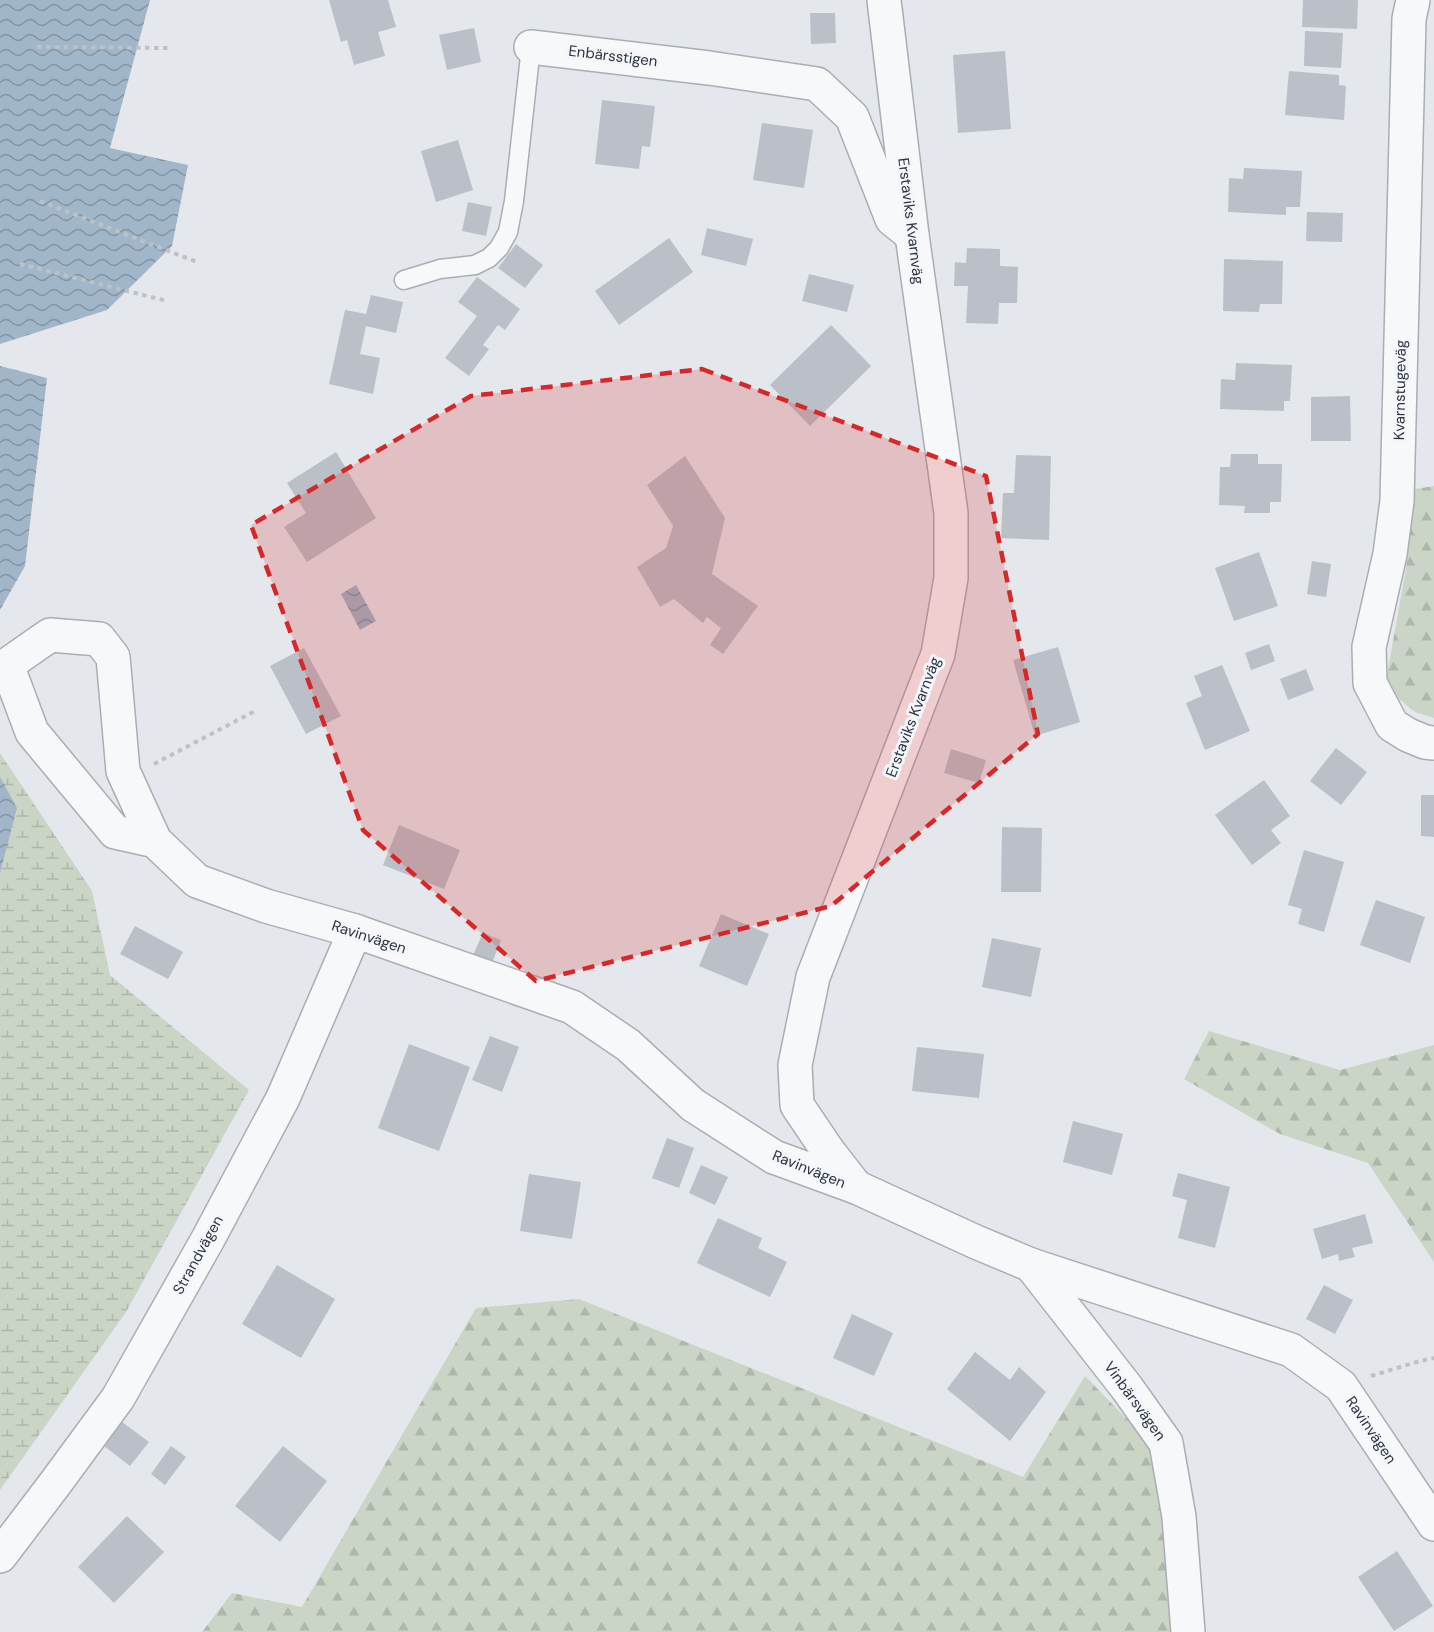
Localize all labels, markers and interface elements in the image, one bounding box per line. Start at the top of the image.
street label: Enbärsstigen [567,41,659,71]
street label: Erstaviks Kvarnväg [893,157,929,285]
street label: Kvarnstugeväg [1389,340,1411,440]
street label: Erstaviks Kvarnväg [881,654,945,780]
street label: Ravinvägen [329,916,409,958]
street label: Ravinvägen [769,1145,849,1193]
street label: Strandvägen [168,1212,228,1298]
street label: Vinbärsvägen [1099,1357,1171,1445]
street label: Ravinvägen [1341,1392,1401,1468]

